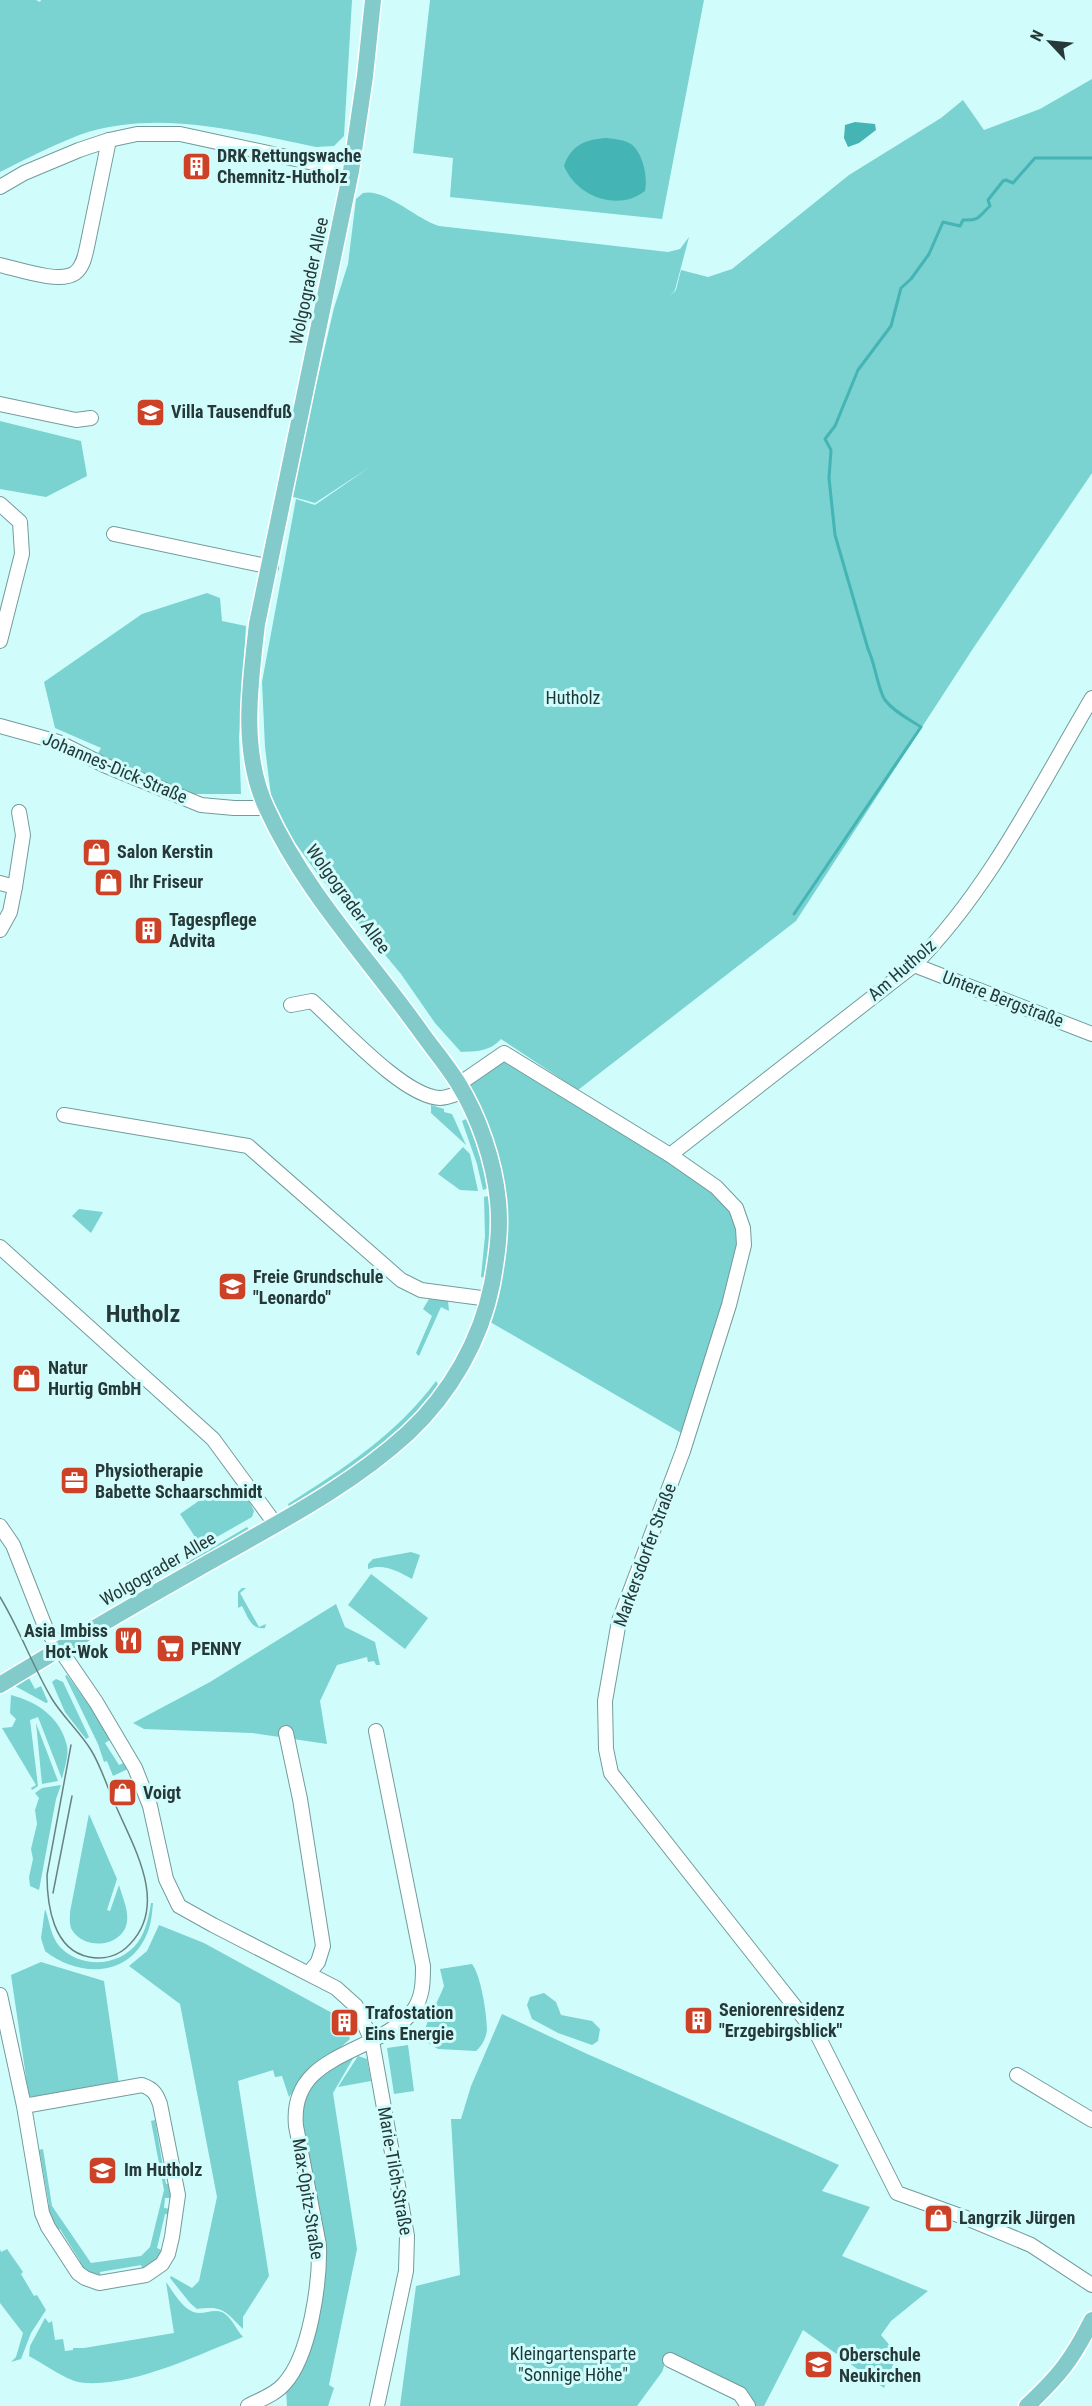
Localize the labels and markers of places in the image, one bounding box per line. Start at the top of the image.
place label: DRK Rettungswache Chemnitz-Hutholz [217,145,362,187]
building icon: DRK Rettungswache Chemnitz-Hutholz [180,150,212,182]
school or university icon: Villa Tausendfuß [134,396,166,428]
place label: Villa Tausendfuß [171,401,292,422]
shop icon: Salon Kerstin [80,836,112,868]
place label: Salon Kerstin [117,841,213,862]
shop icon: Ihr Friseur [92,866,124,898]
place label: Ihr Friseur [129,871,203,892]
place label: Tagespflege Advita [169,909,257,951]
building icon: Tagespflege Advita [132,914,164,946]
place label: Freie Grundschule "Leonardo" [253,1266,384,1308]
school or university icon: Freie Grundschule "Leonardo" [216,1271,248,1303]
place label: Natur Hurtig GmbH [48,1357,141,1399]
shop icon: Natur Hurtig GmbH [11,1362,43,1394]
place label: Physiotherapie Babette Schaarschmidt [95,1460,263,1502]
office icon: Physiotherapie Babette Schaarschmidt [58,1465,90,1497]
place label: Asia Imbiss Hot-Wok [24,1620,108,1662]
restaurant icon: Asia Imbiss Hot-Wok [113,1625,145,1657]
supermarket icon: PENNY [154,1633,186,1665]
place label: PENNY [191,1638,242,1659]
shop icon: Voigt [106,1777,138,1809]
place label: Voigt [143,1782,182,1803]
place label: Seniorenresidenz "Erzgebirgsblick" [719,1999,845,2041]
place label: Trafostation Eins Energie [365,2002,454,2044]
building icon: Seniorenresidenz "Erzgebirgsblick" [682,2004,714,2036]
building icon: Trafostation Eins Energie [328,2007,360,2039]
school or university icon: Im Hutholz [87,2154,119,2186]
place label: Im Hutholz [124,2159,202,2180]
shop icon: Langrzik Jürgen [922,2202,954,2234]
place label: Langrzik Jürgen [959,2207,1075,2228]
place label: Oberschule Neukirchen [839,2344,921,2386]
school or university icon: Oberschule Neukirchen [802,2349,834,2381]

